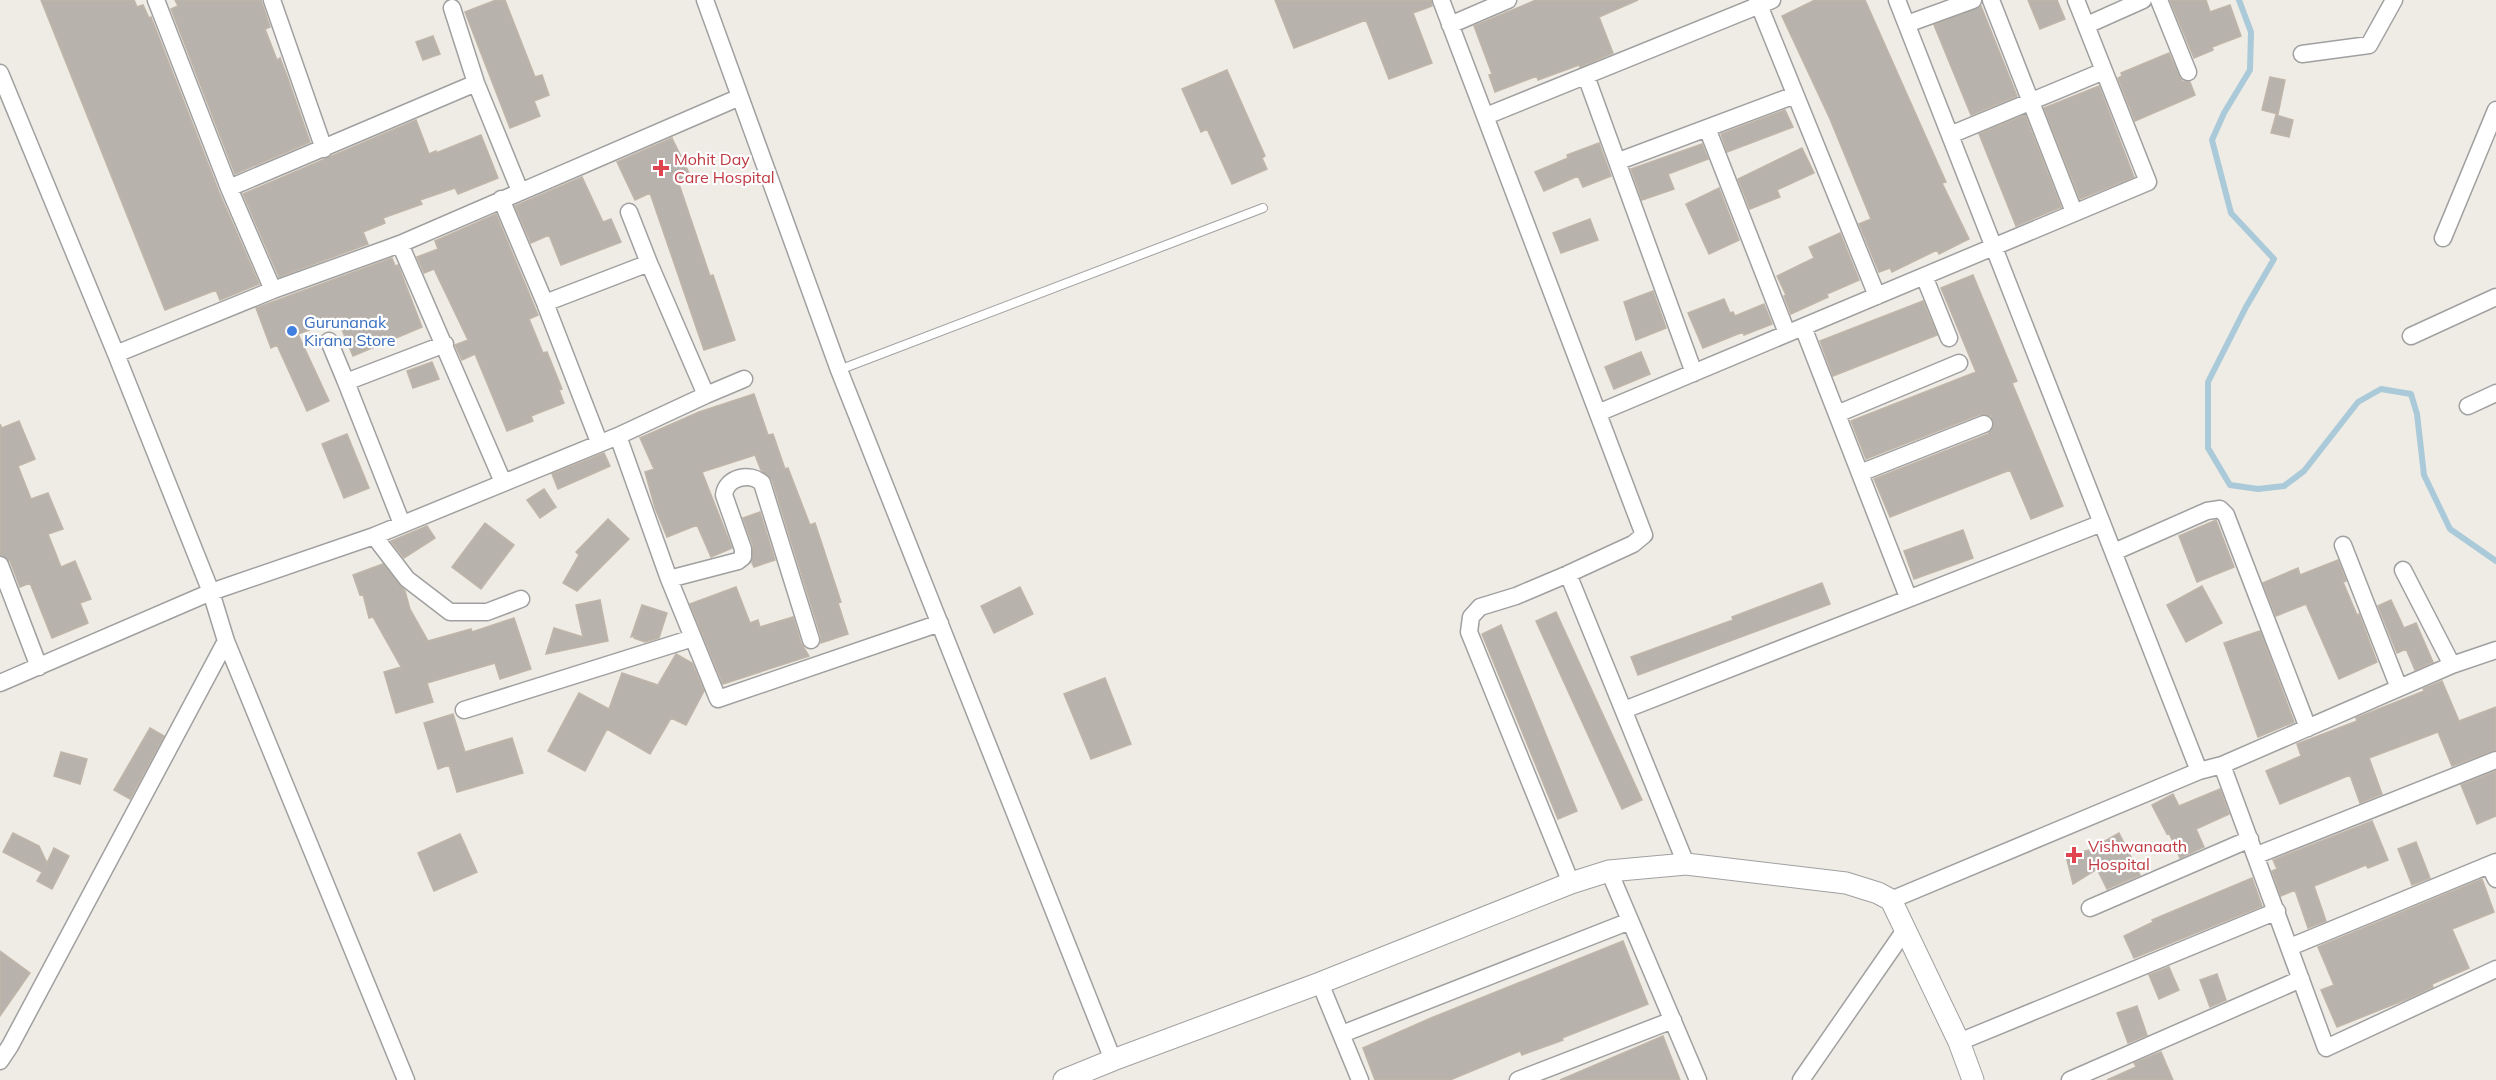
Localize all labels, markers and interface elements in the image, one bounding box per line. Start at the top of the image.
place label: Mohit Day Care Hospital [674,149,775,187]
marker: Mohit Day Care Hospital [652,159,670,177]
place label: Gurunanak Kirana Store [304,312,395,350]
marker: Gurunanak Kirana Store [285,324,299,338]
place label: Vishwanaath Hospital [2088,836,2187,874]
marker: Vishwanaath Hospital [2065,846,2083,864]

